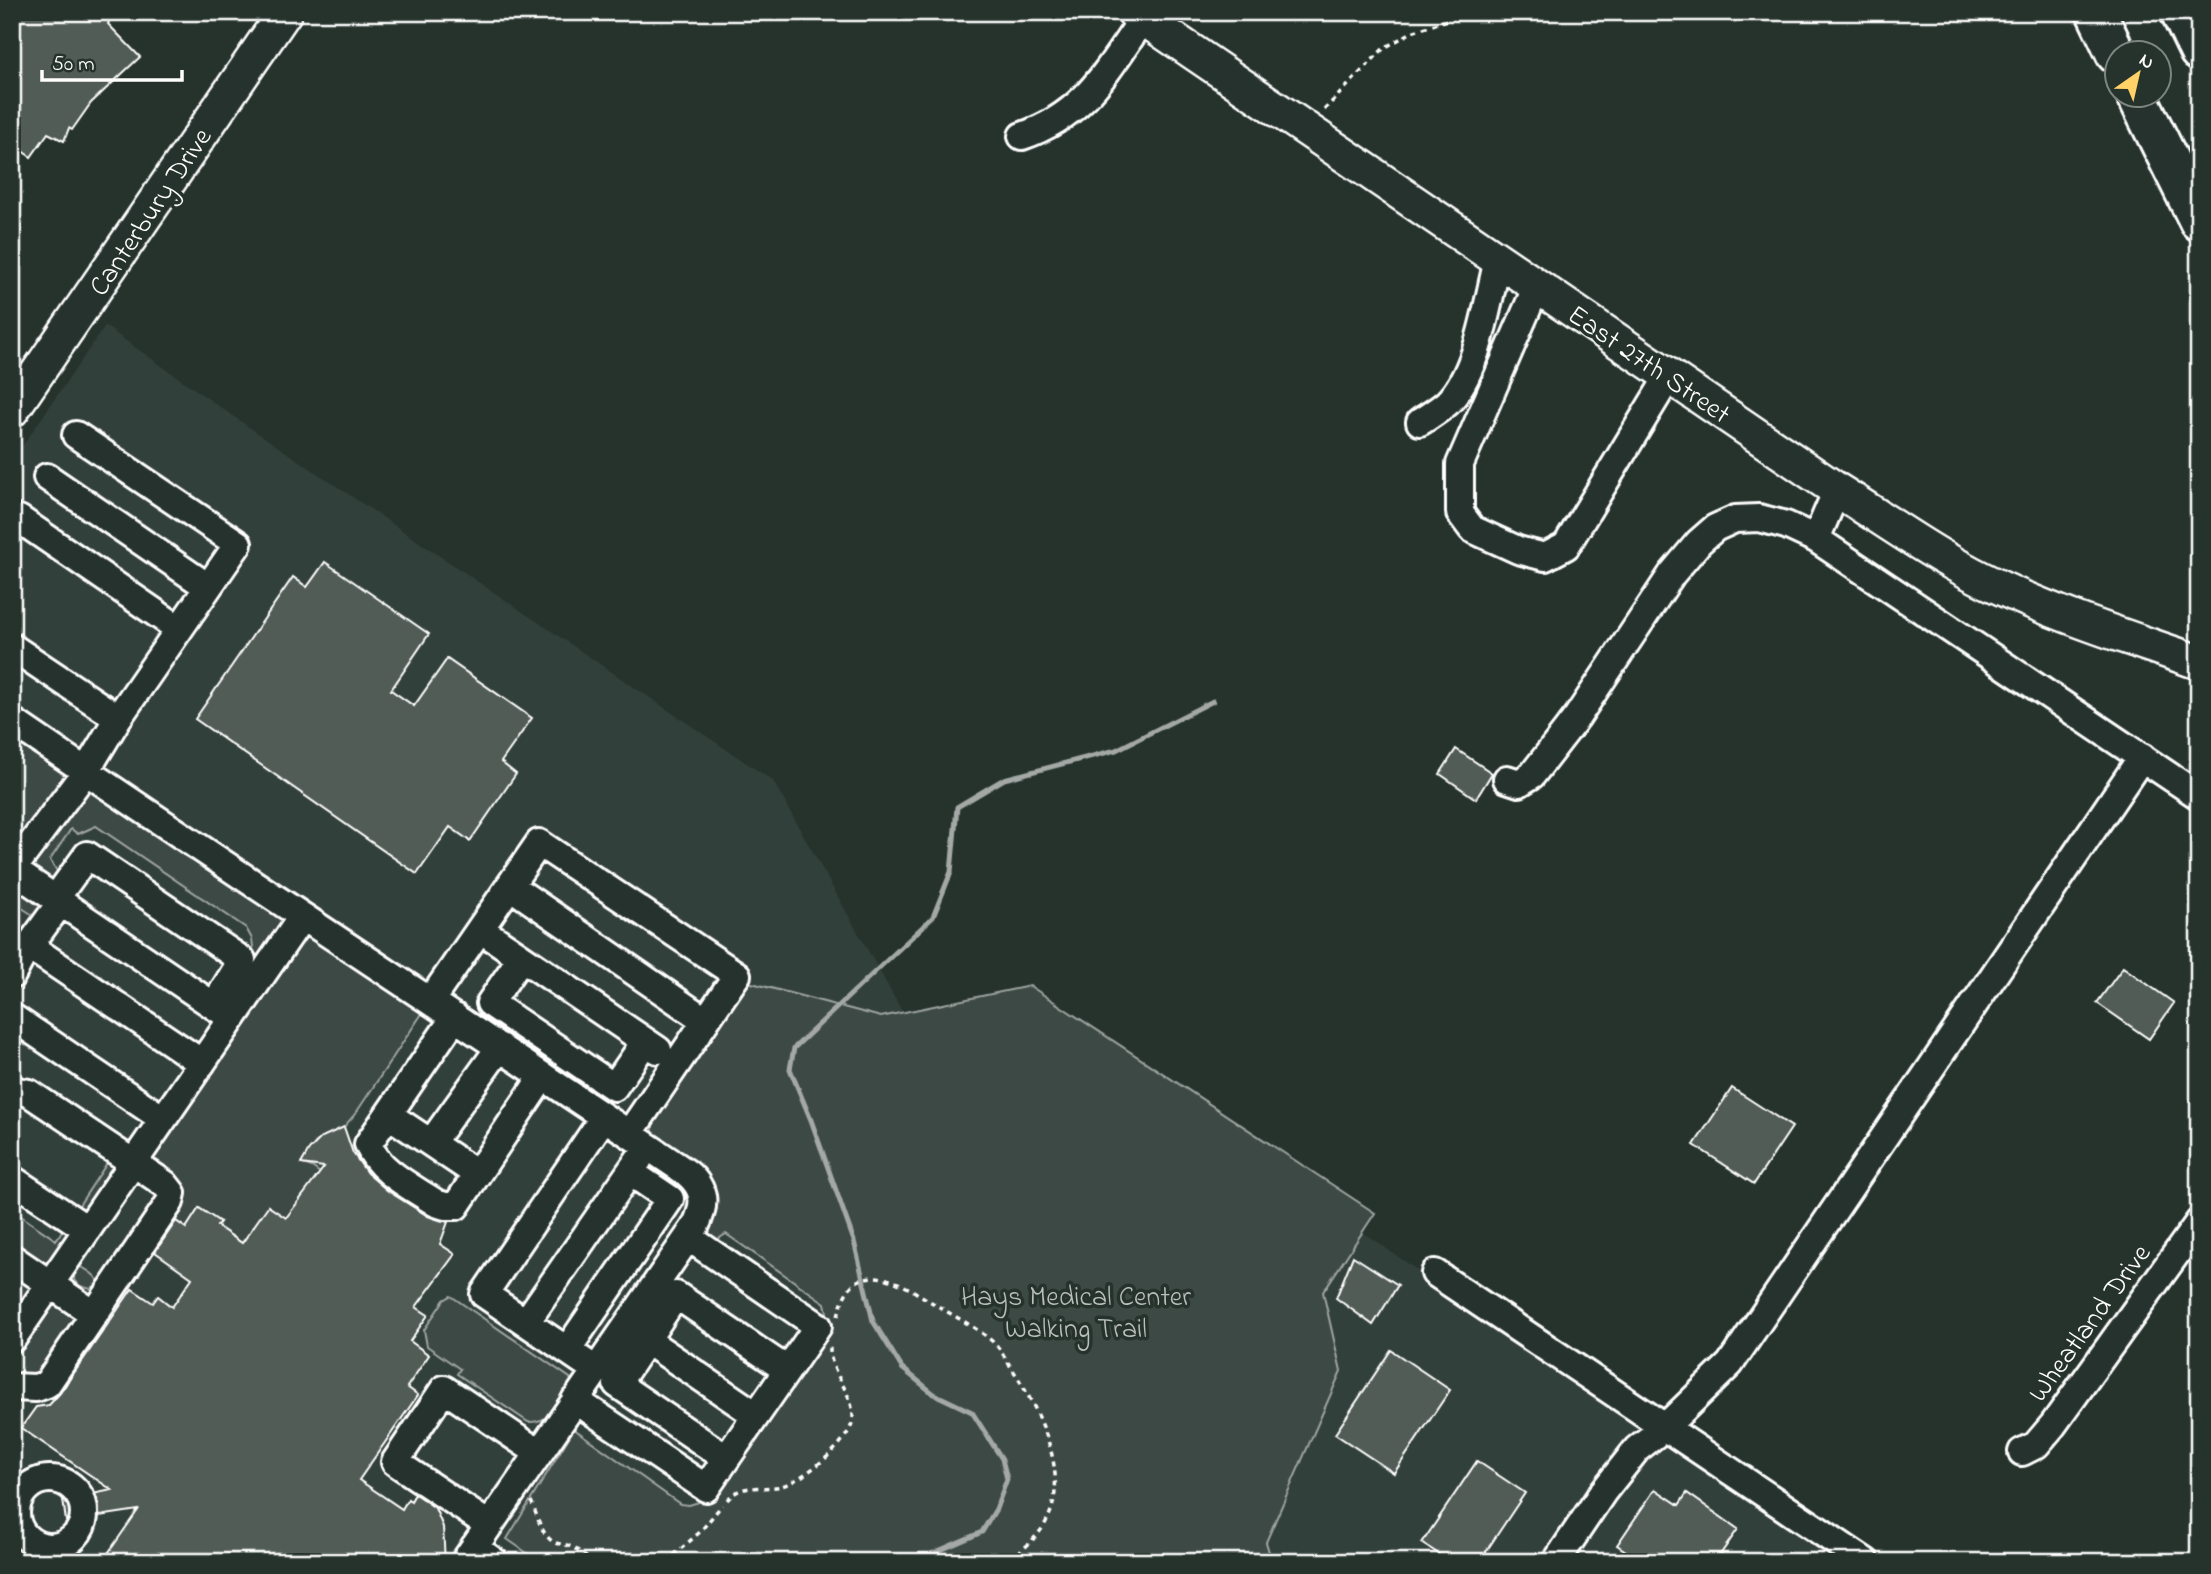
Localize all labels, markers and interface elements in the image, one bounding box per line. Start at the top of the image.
scale bar [42,38,182,82]
north arrow [2102,38,2172,108]
text: N [2133,47,2159,77]
text: 50 m [52,50,95,80]
street label: Canterbury Drive [80,120,224,305]
street label: East 27th Street [1558,296,1738,436]
street label: Wheatland Drive [2019,1236,2163,1412]
park label: Hays Medical Center Walking Trail [961,1278,1191,1351]

